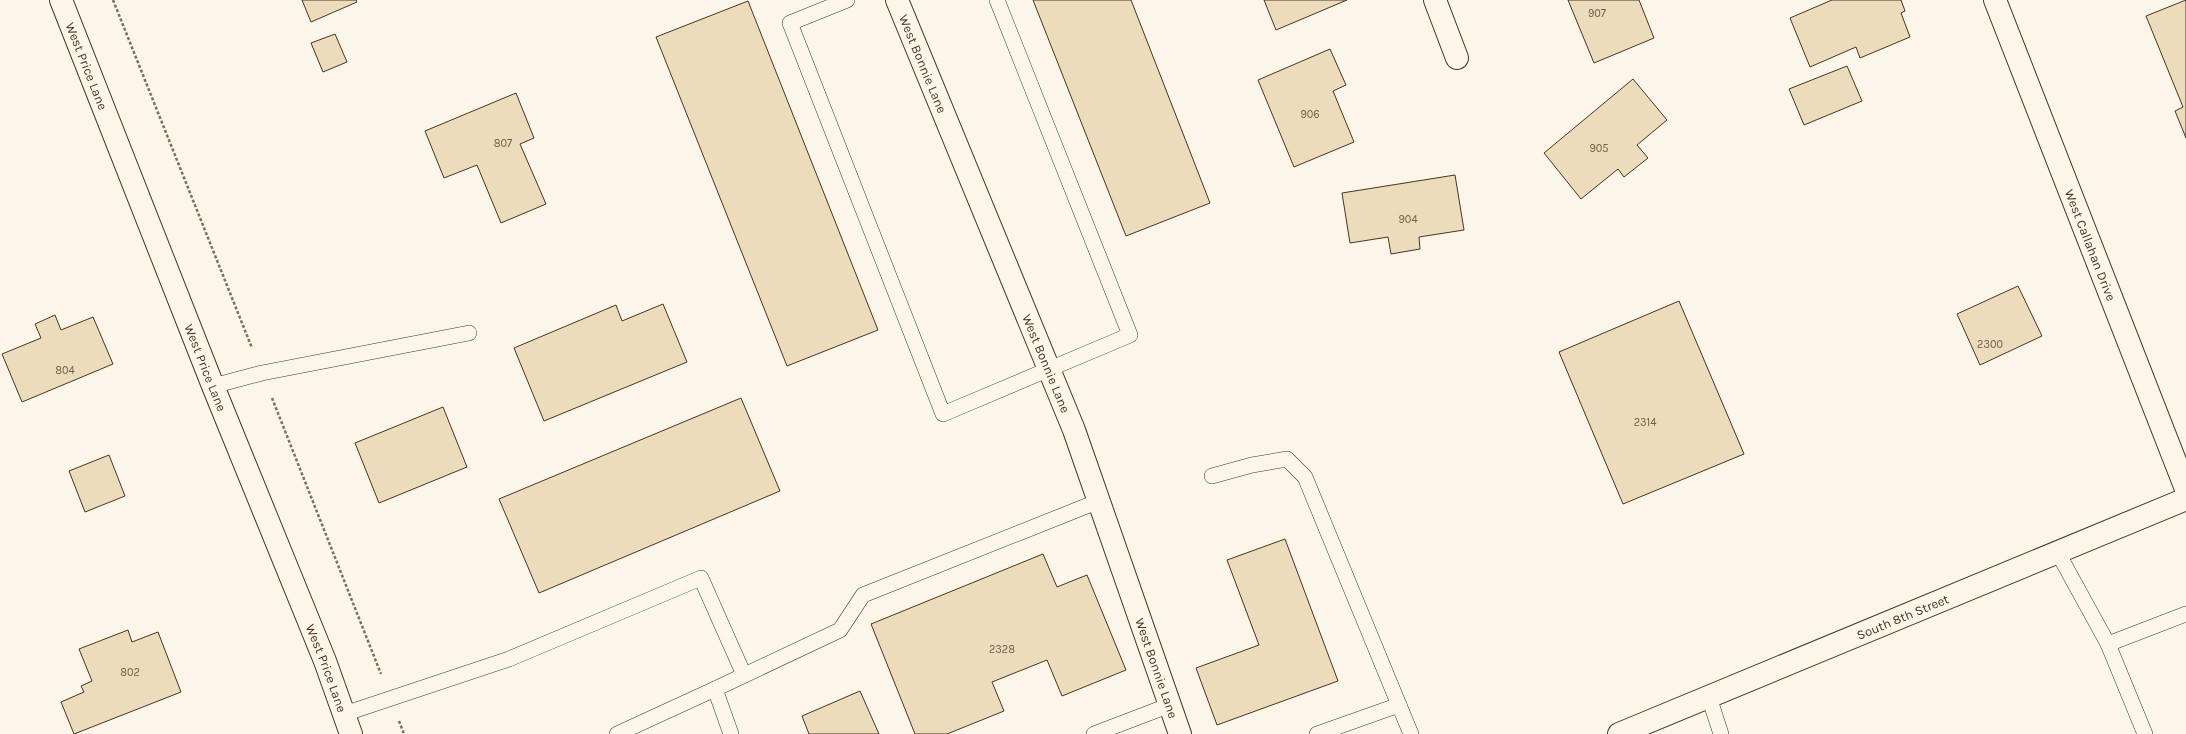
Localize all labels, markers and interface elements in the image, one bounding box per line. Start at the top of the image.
house number: 907 [1588,7,1606,20]
street label: West Bonnie Lane [896,12,950,116]
street label: West Price Lane [63,20,111,112]
house number: 906 [1300,108,1320,121]
house number: 807 [494,137,512,150]
house number: 905 [1589,142,1609,155]
street label: West Callahan Drive [2062,187,2119,303]
house number: 904 [1398,213,1418,226]
street label: West Bonnie Lane [1020,312,1074,415]
street label: West Price Lane [182,322,230,414]
house number: 2300 [1977,338,2003,351]
house number: 804 [55,364,75,377]
house number: 2314 [1634,416,1656,429]
street label: South 8th Street [1854,591,1951,642]
street label: West Bonnie Lane [1133,616,1181,720]
street label: West Price Lane [303,622,350,714]
house number: 2328 [989,643,1015,656]
house number: 802 [120,666,140,679]

